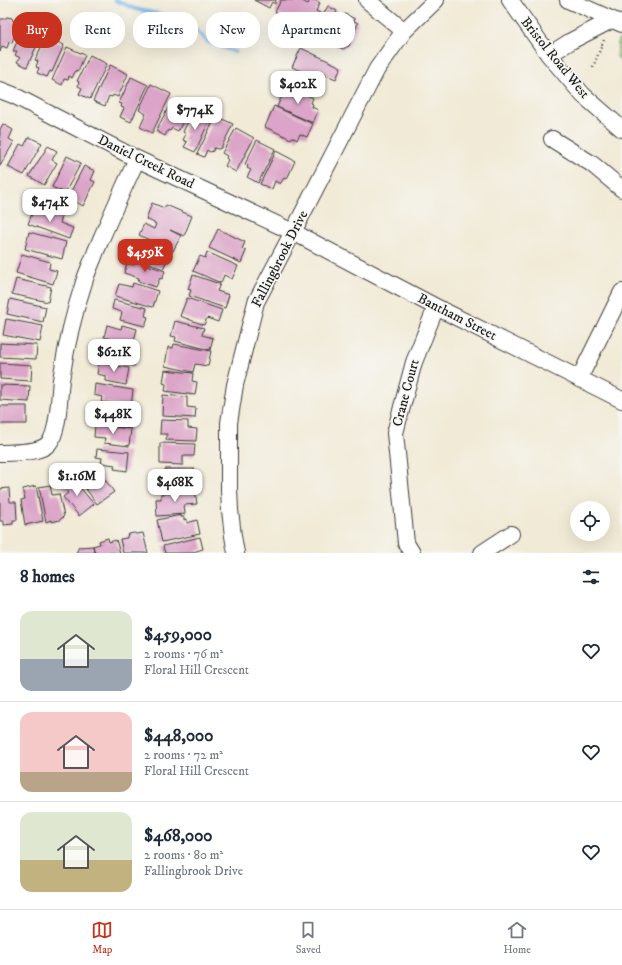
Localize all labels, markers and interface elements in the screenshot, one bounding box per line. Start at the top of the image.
chip: Buy [12,12,62,48]
chip: Rent [70,12,125,48]
chip: Filters [133,12,198,48]
chip: New [206,12,260,48]
chip: Apartment [268,12,355,48]
street label: Bristol Road West [517,14,594,103]
pin: $402K [270,71,326,105]
text: $402K [279,76,317,92]
pin: $774K [167,97,223,131]
text: $774K [176,102,214,118]
street label: Daniel Creek Road [95,131,197,193]
pin: $474K [22,189,78,223]
text: $474K [31,194,69,210]
street label: Fallingbrook Drive [248,207,312,311]
pin: $459K [117,239,173,273]
text: $459K [127,244,163,260]
street label: Bantham Street [414,289,500,345]
pin: $621K [86,339,142,373]
text: $621K [97,344,131,360]
street label: Crane Court [388,357,424,429]
pin: $448K [85,401,141,435]
text: $448K [94,406,132,422]
pin: $1.16M [44,463,110,497]
text: $1.16M [58,468,96,484]
pin: $468K [147,469,203,503]
text: $468K [157,474,193,490]
map controls [570,501,610,541]
button: locate [570,501,610,541]
text: 8 homes [20,566,75,588]
icon: filters [580,566,602,588]
text: $459,000 [144,624,212,646]
icon: home [52,627,100,675]
icon: heart [580,640,602,662]
text: 2 rooms · 76 m² [144,646,223,662]
text: Floral Hill Crescent [144,662,249,678]
text: $448,000 [144,725,213,747]
icon: home [52,728,100,776]
icon: heart [580,741,602,763]
text: 2 rooms · 72 m² [144,747,223,763]
text: Floral Hill Crescent [144,763,249,779]
text: $468,000 [144,825,212,847]
icon: home [52,828,100,876]
icon: heart [580,841,602,863]
text: 2 rooms · 80 m² [144,847,223,863]
text: Fallingbrook Drive [144,863,243,879]
tab: Map [91,919,113,957]
tab: Saved [296,919,321,957]
tab: Home [504,919,531,957]

